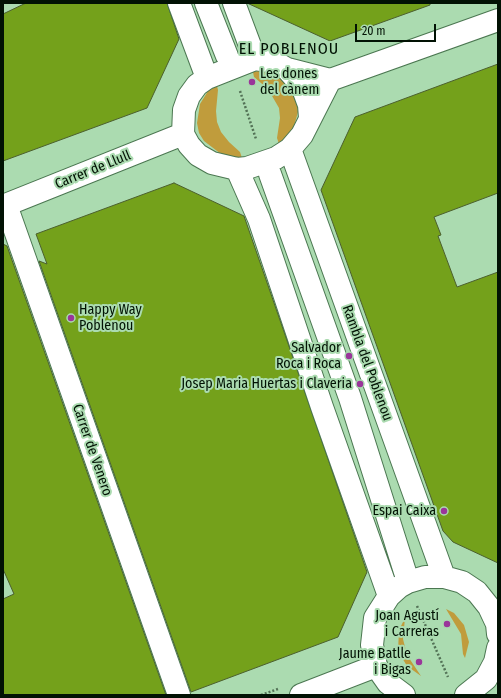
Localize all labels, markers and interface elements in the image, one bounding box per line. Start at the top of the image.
scale bar [357,16,438,42]
text: 20 m [362,24,386,38]
district label: EL POBLENOU [239,40,339,60]
place label: Les dones del cànem [260,66,319,98]
marker: Les dones del cànem [247,77,257,87]
street label: Carrer de Llull [53,147,133,193]
place label: Happy Way Poblenou [79,302,142,334]
street label: Rambla del Poblenou [338,303,396,423]
marker: Happy Way Poblenou [66,313,76,323]
place label: Salvador Roca i Roca [276,340,341,372]
marker: Salvador Roca i Roca [344,351,354,361]
place label: Josep Maria Huertas i Claveria [181,376,352,392]
marker: Josep Maria Huertas i Claveria [355,379,365,389]
street label: Carrer de Venero [68,402,116,498]
place label: Espai Caixa [372,503,436,519]
marker: Espai Caixa [439,506,449,516]
place label: Joan Agustí i Carreras [375,608,439,640]
marker: Joan Agustí i Carreras [442,619,452,629]
place label: Jaume Batlle i Bigas [339,646,411,678]
marker: Jaume Batlle i Bigas [414,657,424,667]

